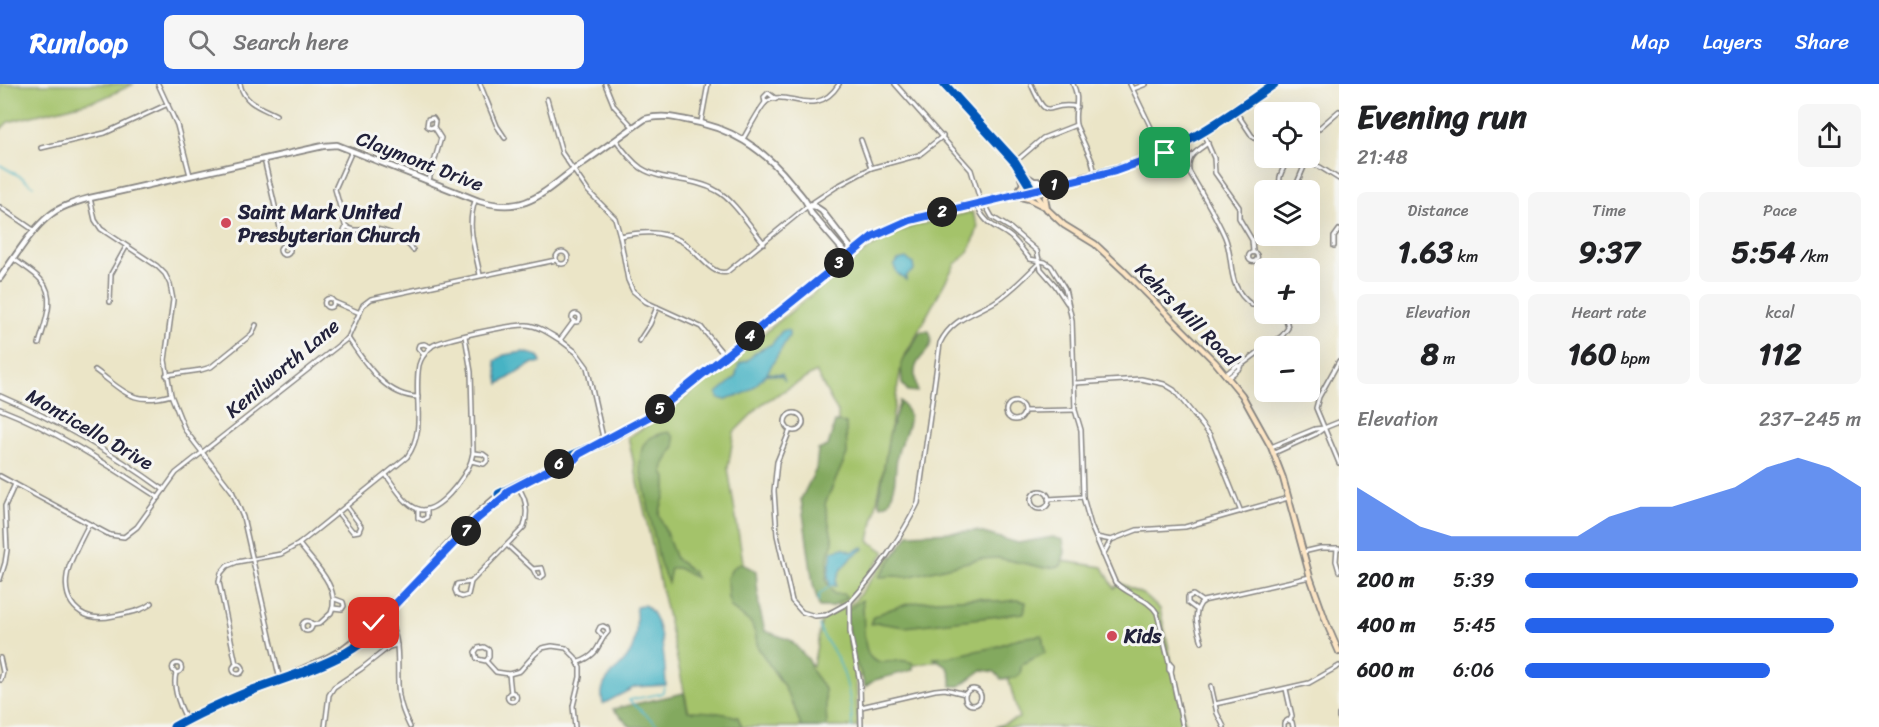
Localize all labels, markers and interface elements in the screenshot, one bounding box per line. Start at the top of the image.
search box [164,15,584,69]
text: Runloop [30,18,128,67]
text: Search here [233,23,349,62]
text: Map [1631,23,1670,61]
text: Layers [1703,23,1762,61]
text: Share [1795,23,1849,61]
icon: search [185,26,218,59]
text: Evening run [1357,88,1527,146]
map controls [1254,102,1320,402]
button: locate [1254,102,1320,168]
button: share [1798,104,1861,167]
street label: Claymont Drive [351,121,489,202]
pin [1139,127,1190,178]
icon: arrive [1148,136,1181,169]
text: 21:48 [1357,140,1408,175]
pin: 1 [1039,170,1069,200]
text: 1 [1051,170,1057,199]
button: layers [1254,180,1320,246]
place label: Saint Mark United Presbyterian Church [237,195,420,253]
text: Distance [1408,196,1468,225]
text: Time [1592,196,1626,225]
text: Pace [1763,196,1797,225]
pin: 2 [927,197,957,227]
text: 2 [937,197,947,226]
marker: Saint Mark United Presbyterian Church [219,216,233,230]
text: 1.63 [1398,225,1453,279]
text: 9:37 [1578,225,1640,279]
text: 5:54 [1731,225,1796,279]
text: km [1453,242,1478,271]
text: /km [1796,242,1829,271]
pin: 3 [824,248,854,278]
text: 3 [835,248,843,277]
street label: Kehrs Mill Road [1126,254,1248,376]
button: + [1254,258,1320,324]
text: Elevation [1406,298,1470,327]
text: Heart rate [1571,298,1647,327]
text: kcal [1765,298,1795,327]
street label: Kenilworth Lane [217,310,348,427]
pin: 4 [735,321,765,351]
text: 4 [745,321,755,350]
text: 8 [1421,327,1439,381]
text: 160 [1568,327,1617,381]
text: 112 [1758,327,1802,381]
button: − [1254,336,1320,402]
text: m [1439,344,1455,373]
text: bpm [1617,344,1650,373]
street label: Monticello Drive [19,379,161,480]
pin: 5 [645,394,675,424]
text: 5 [655,394,665,423]
text: Elevation [1357,402,1438,437]
text: 237–245 m [1759,402,1861,437]
pin: 6 [544,449,574,479]
text: 6 [554,449,564,478]
pin: 7 [451,516,481,546]
text: 7 [461,516,471,545]
text: 200 m [1357,563,1414,598]
text: 5:39 [1453,563,1495,598]
pin [348,597,399,648]
icon: check [357,606,390,639]
text: 400 m [1357,608,1415,643]
text: 5:45 [1453,608,1496,643]
place label: Kids [1123,619,1162,654]
marker: Kids [1105,629,1119,643]
text: 600 m [1357,653,1414,688]
text: 6:06 [1453,653,1494,688]

